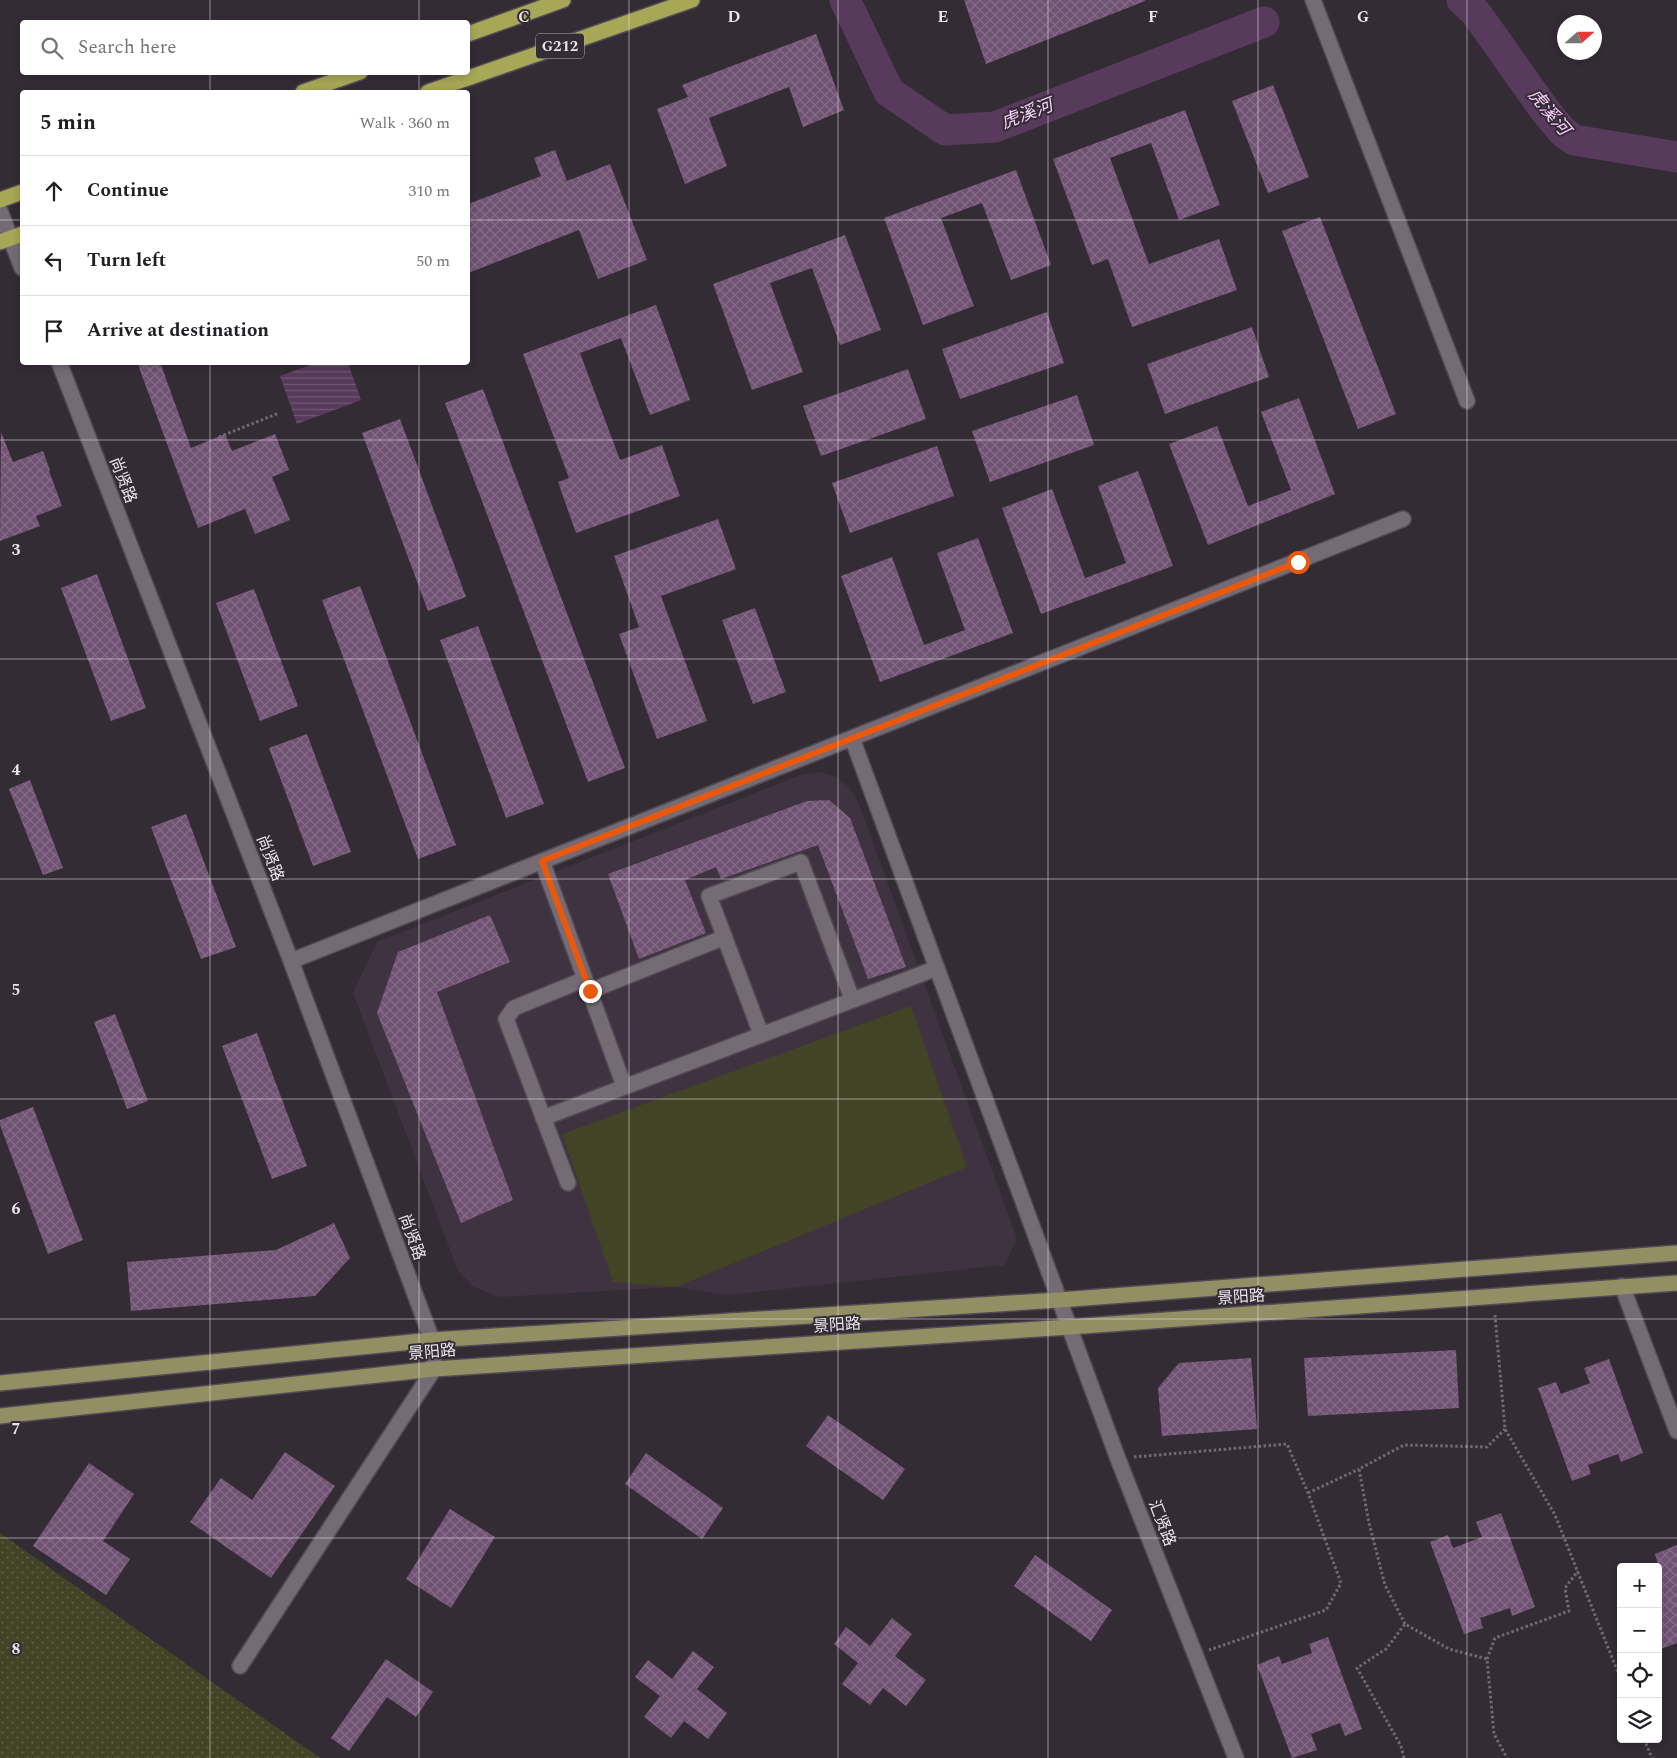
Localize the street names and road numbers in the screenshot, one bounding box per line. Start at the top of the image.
road number: G212 [536,34,584,58]
street label: 尚贤路 [103,453,143,507]
street label: 尚贤路 [250,831,290,885]
street label: 尚贤路 [393,1210,431,1264]
street label: 景阳路 [1216,1283,1266,1311]
street label: 景阳路 [812,1311,862,1339]
street label: 景阳路 [407,1338,457,1366]
street label: 汇贤路 [1142,1496,1182,1550]

